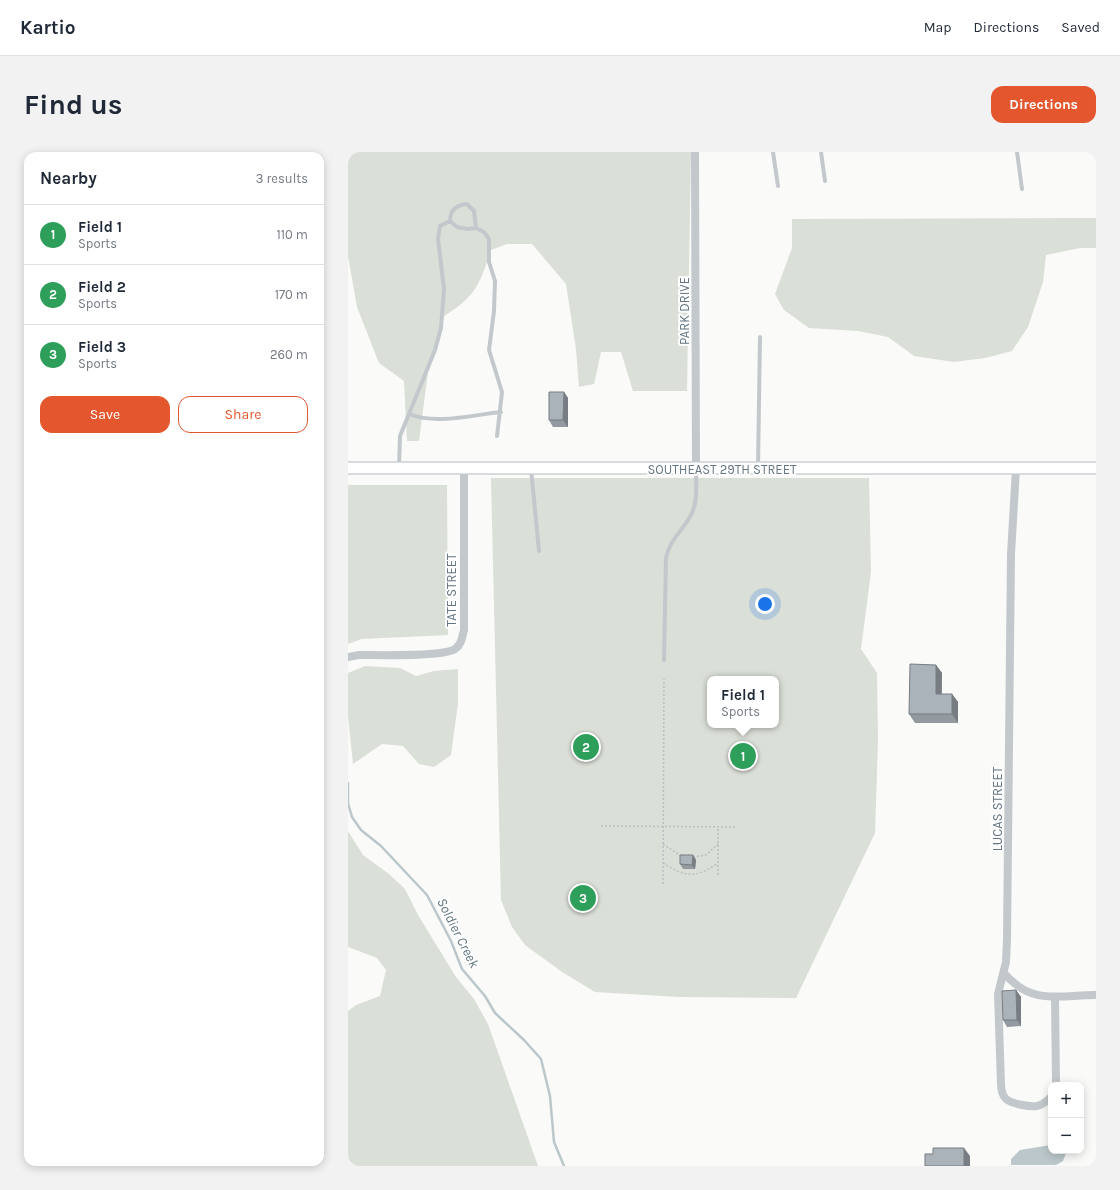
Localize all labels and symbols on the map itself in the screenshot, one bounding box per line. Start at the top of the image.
street label: PARK DRIVE [677,277,692,345]
street label: SOUTHEAST 29TH STREET [648,462,797,477]
street label: TATE STREET [444,553,459,627]
your location [755,594,775,614]
pin: 2 [573,732,599,762]
pin: 1 [730,741,756,771]
street label: LUCAS STREET [990,766,1005,851]
pin: 3 [570,883,596,913]
water label: Soldier Creek [433,895,483,972]

